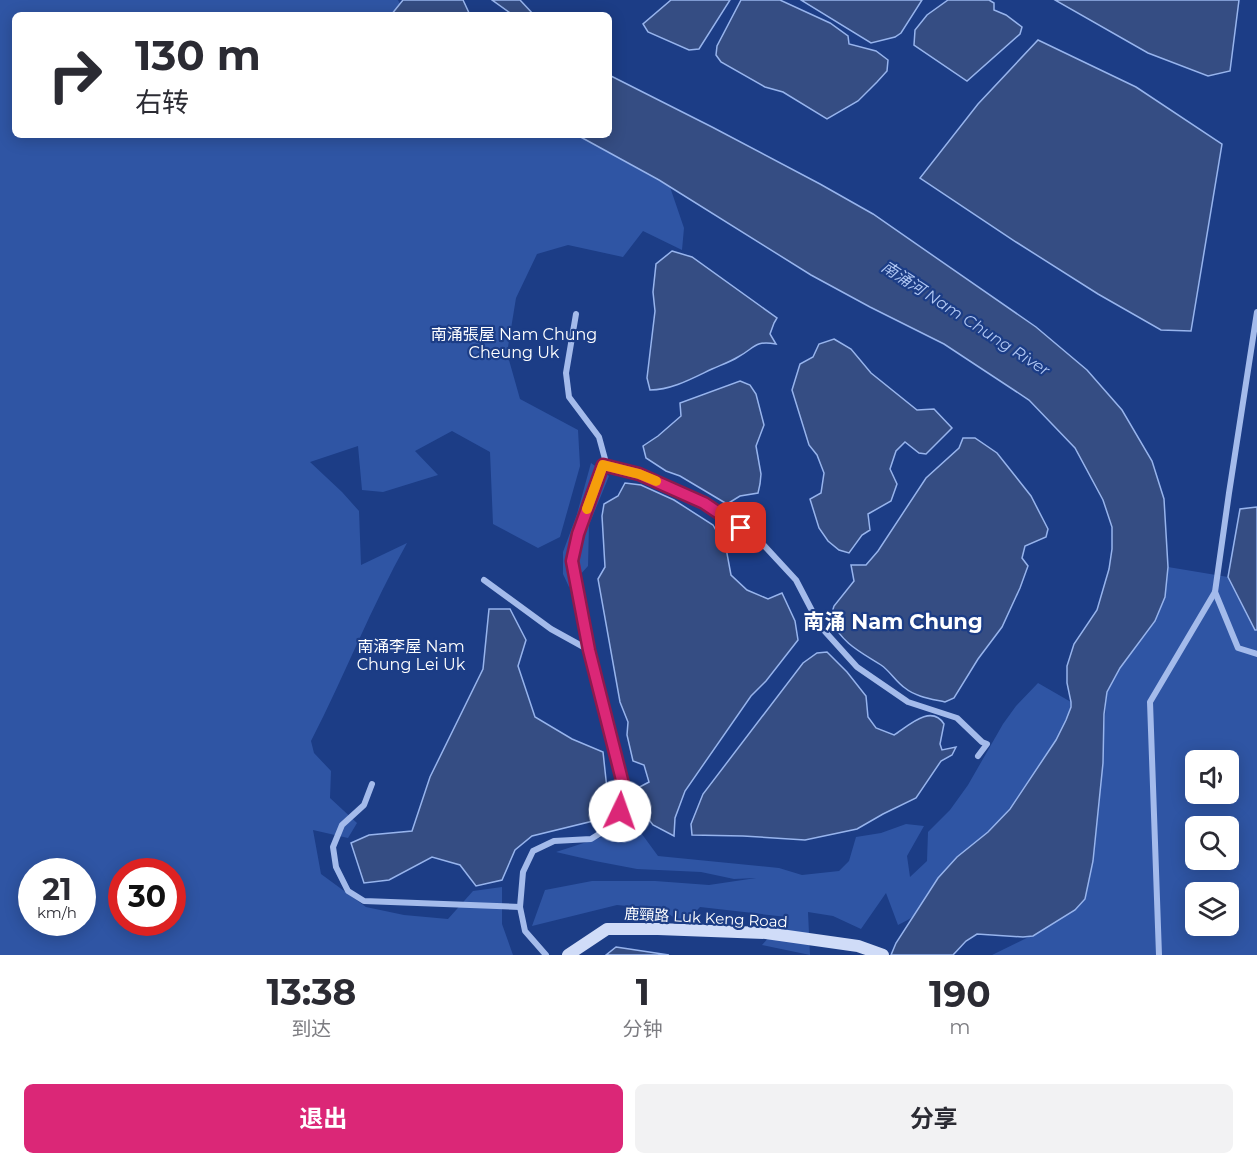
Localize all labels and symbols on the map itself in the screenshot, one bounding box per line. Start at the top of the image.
water label: 南涌河 Nam Chung River [878,257,1054,380]
district label: 南涌張屋 Nam Chung Cheung Uk [431,325,597,362]
pin [715,502,766,553]
district label: 南涌 Nam Chung [803,609,983,634]
district label: 南涌李屋 Nam Chung Lei Uk [357,637,466,674]
position arrow [588,779,652,843]
speed limit sign: 30 [108,858,186,936]
street label: 鹿頸路 Luk Keng Road [624,904,788,931]

